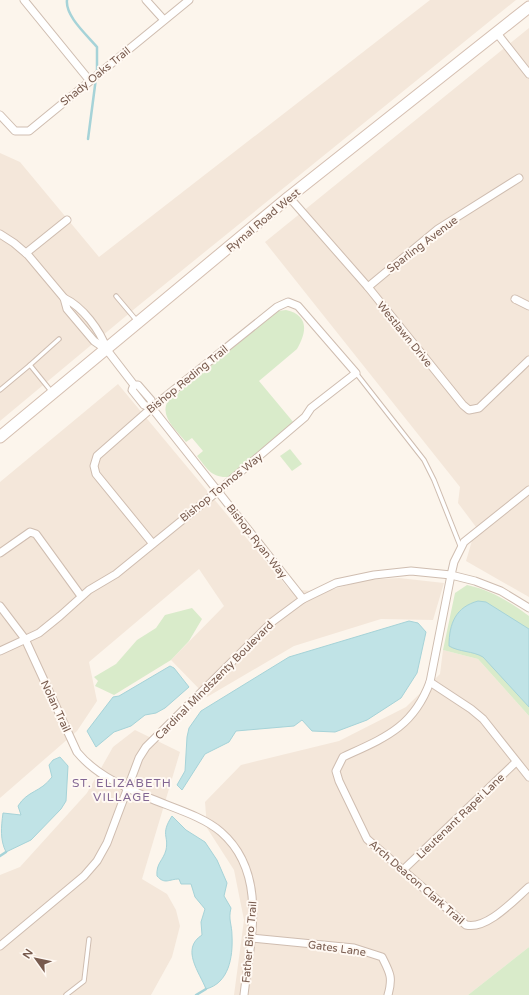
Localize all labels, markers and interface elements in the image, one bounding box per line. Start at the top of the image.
street label: Shady Oaks Trail [58,44,133,109]
street label: Rymal Road West [224,186,303,255]
street label: Sparling Avenue [384,214,460,275]
street label: Westlawn Drive [374,299,435,370]
street label: Bishop Reding Trail [144,343,231,416]
street label: Bishop Tonnos Way [177,450,265,525]
street label: Bishop Ryan Way [224,502,290,581]
street label: Cardinal Mindszenty Boulevard [152,618,276,742]
street label: Nolan Trail [38,678,73,734]
street label: Lieutenant Rapei Lane [414,771,507,862]
district label: ST. ELIZABETH VILLAGE [72,776,172,804]
street label: Arch Deacon Clark Trail [366,838,467,927]
street label: Father Biro Trail [239,901,260,983]
street label: Gates Lane [307,938,367,959]
north arrow [16,939,56,979]
text: N [20,947,36,961]

